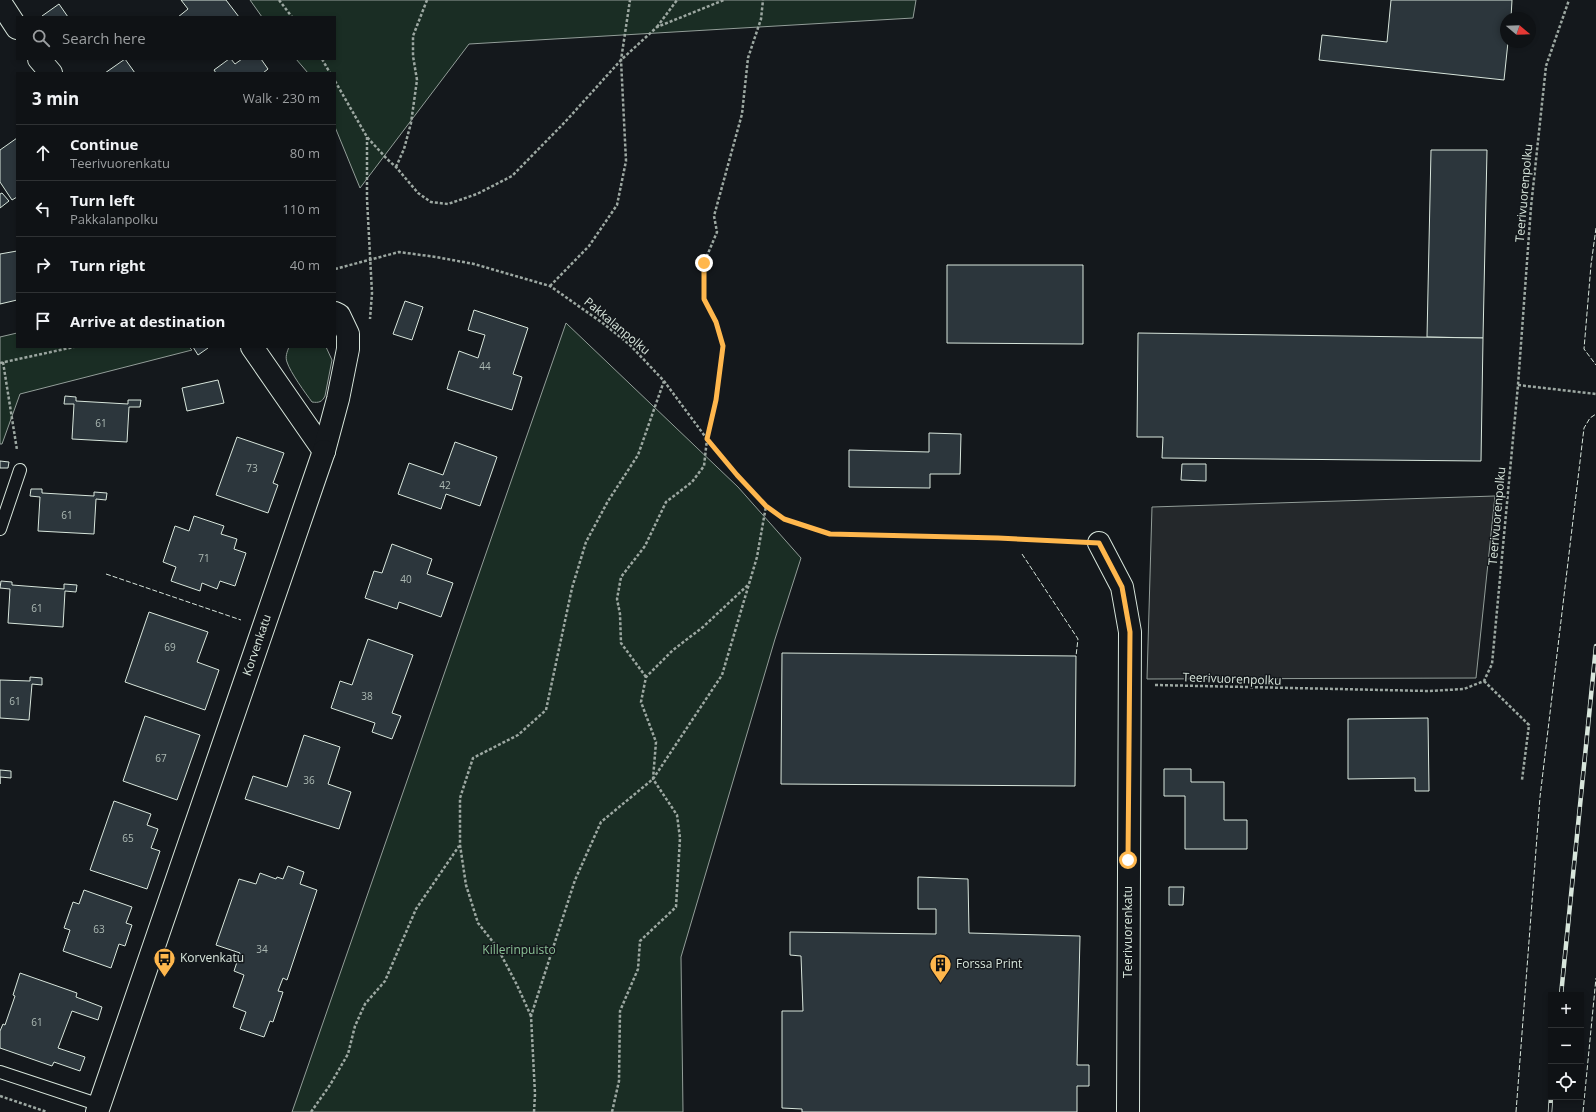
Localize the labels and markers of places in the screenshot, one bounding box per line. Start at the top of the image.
bus stop icon: Korvenkatu [152,945,178,978]
place label: Korvenkatu [180,949,244,966]
building icon: Forssa Print [927,951,953,984]
place label: Forssa Print [956,955,1022,972]

